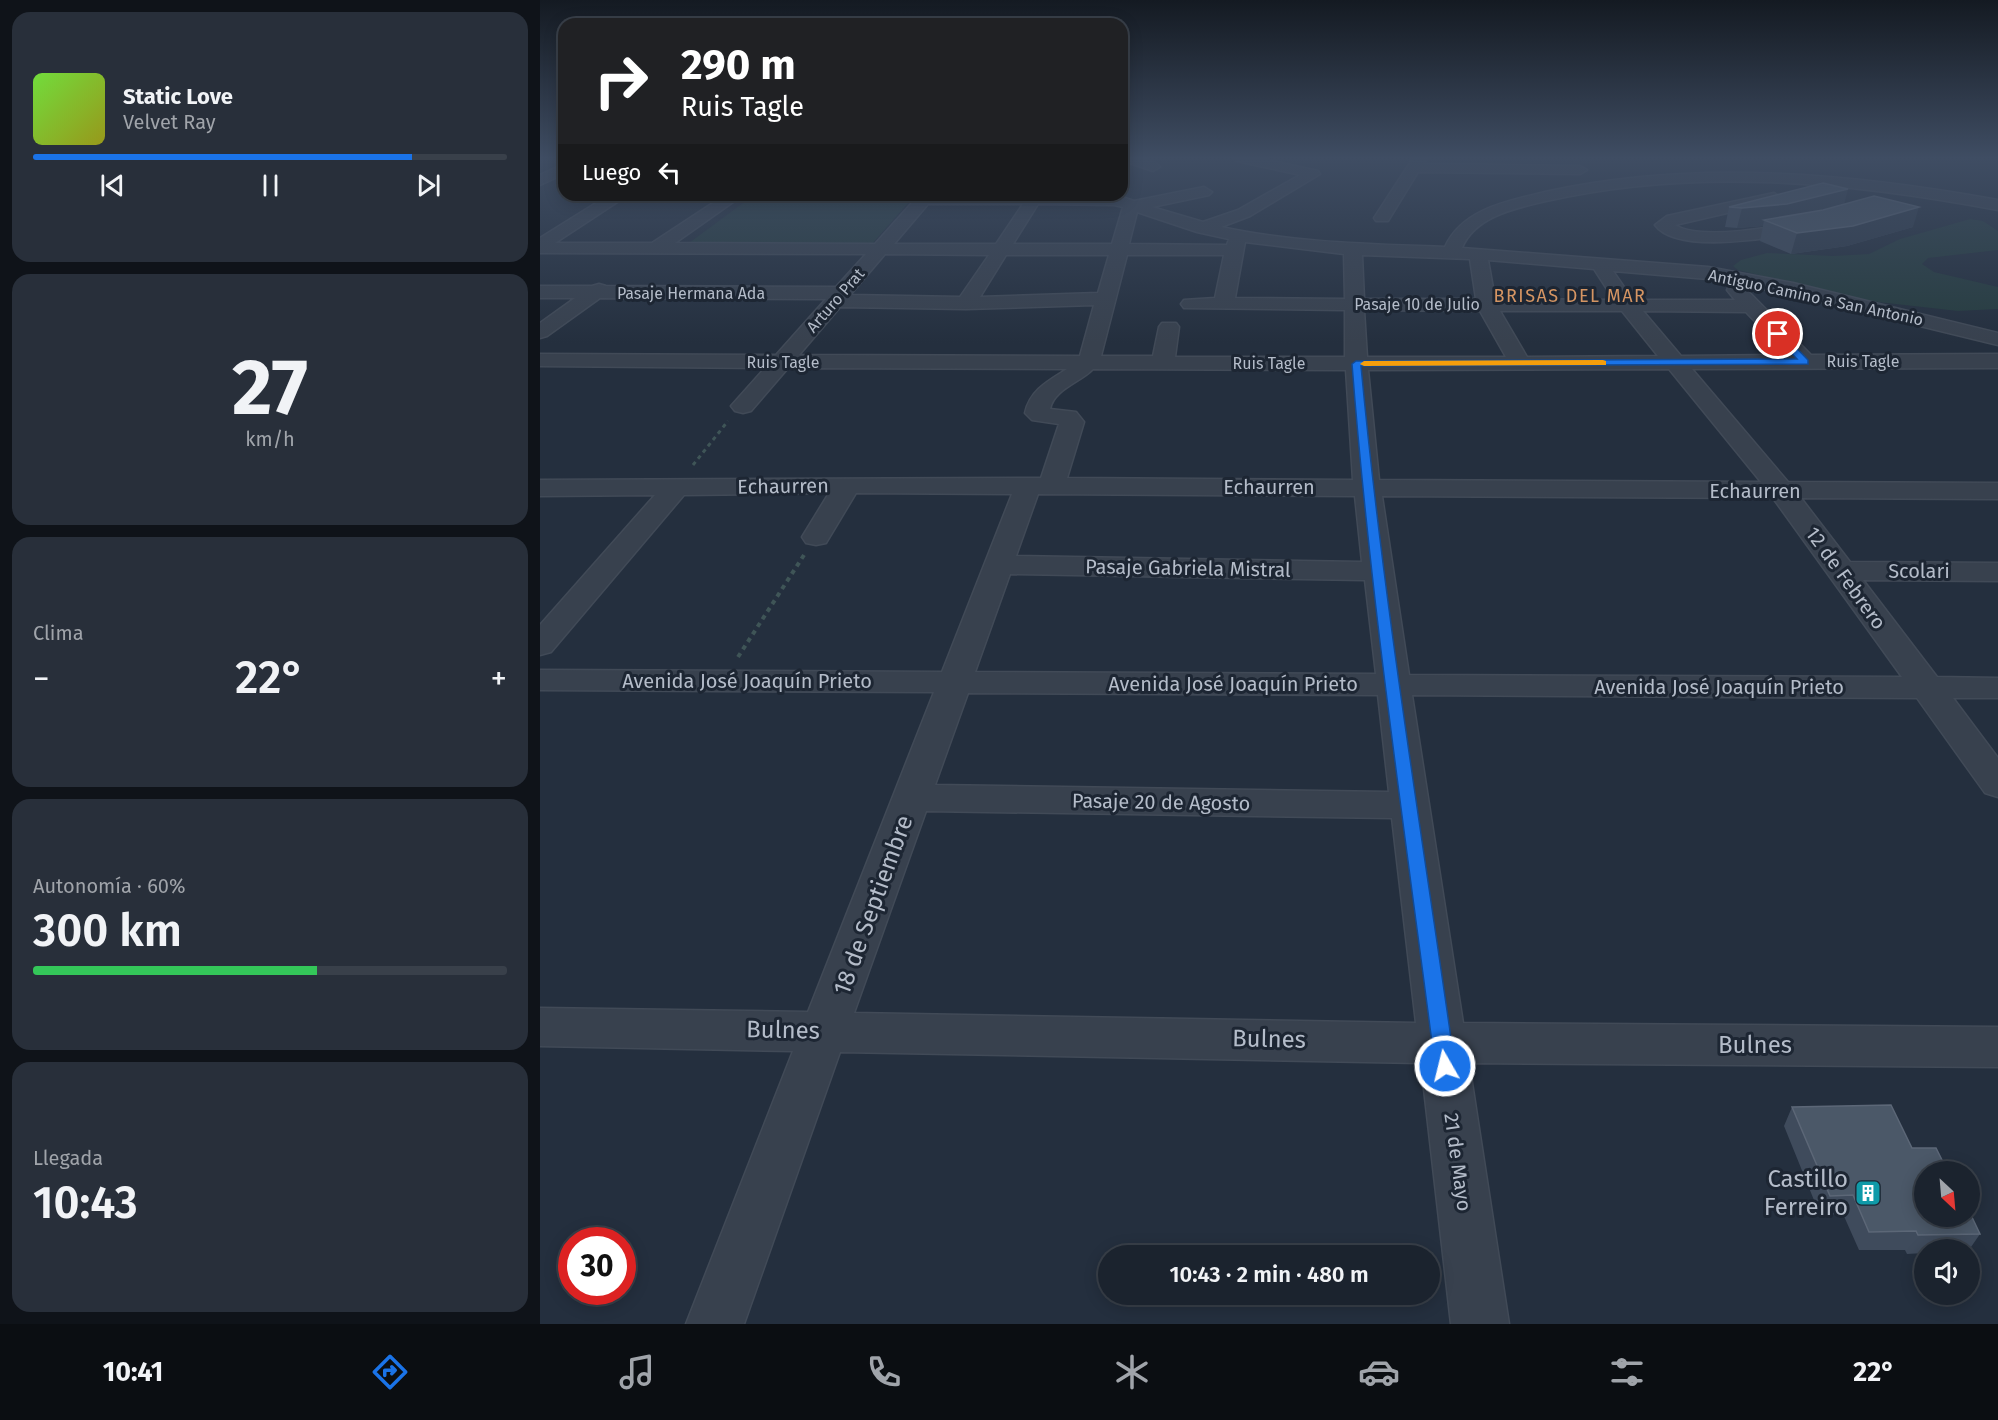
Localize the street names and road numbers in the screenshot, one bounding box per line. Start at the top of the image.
street label: Arturo Prat [802,264,869,336]
street label: Antiguo Camino a San Antonio [1707,265,1925,330]
street label: Pasaje Hermana Ada [617,284,765,303]
street label: Pasaje 10 de Julio [1354,295,1480,314]
street label: Ruis Tagle [1827,352,1899,371]
street label: Ruis Tagle [747,353,819,372]
street label: Ruis Tagle [1233,354,1305,373]
street label: Echaurren [737,473,829,499]
street label: Echaurren [1223,475,1315,499]
street label: Echaurren [1709,479,1801,503]
street label: 12 de Febrero [1801,522,1891,634]
street label: Pasaje Gabriela Mistral [1085,554,1291,582]
street label: Scolari [1888,559,1950,583]
street label: Avenida José Joaquín Prieto [622,669,872,693]
street label: Avenida José Joaquín Prieto [1108,672,1358,696]
street label: Avenida José Joaquín Prieto [1594,675,1844,699]
street label: Pasaje 20 de Agosto [1072,788,1250,816]
street label: 18 de Septiembre [827,811,919,999]
street label: Bulnes [746,1015,820,1045]
street label: Bulnes [1232,1024,1306,1054]
street label: Bulnes [1718,1031,1792,1059]
street label: 21 de Mayo [1439,1111,1477,1213]

